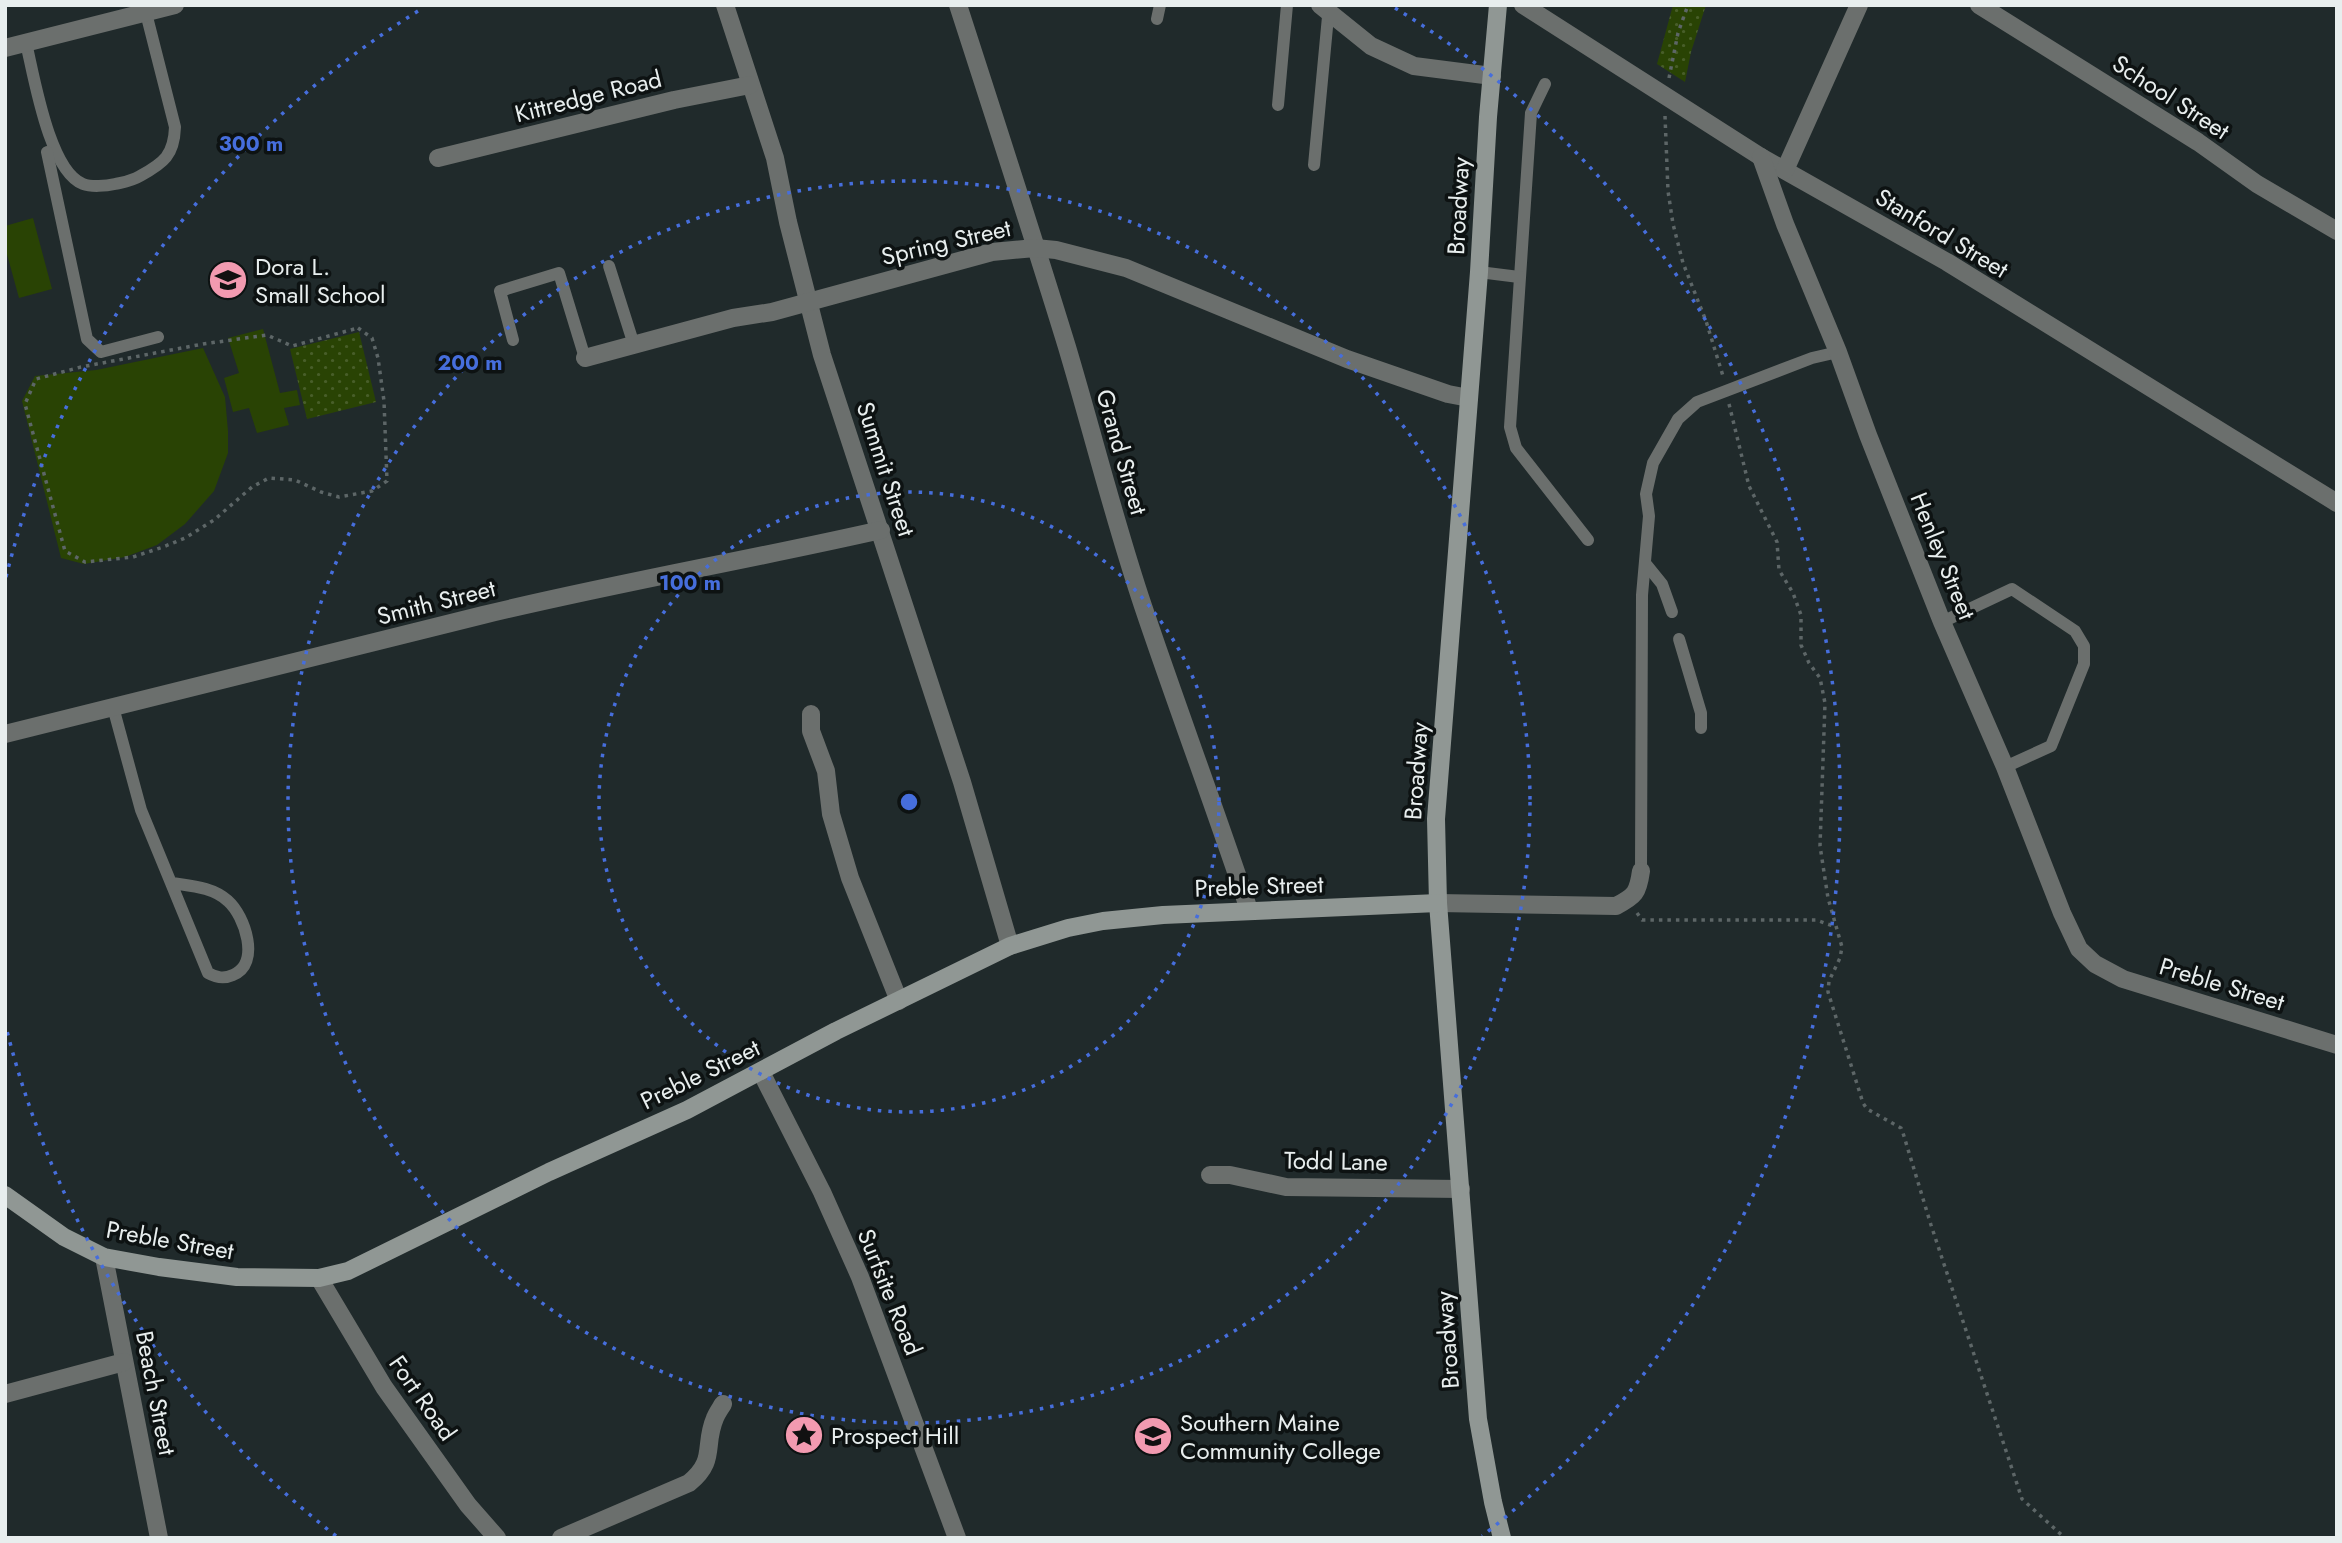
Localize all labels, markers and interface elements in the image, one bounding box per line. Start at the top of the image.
street label: School Street [2106,46,2237,148]
street label: Kittredge Road [511,61,665,131]
text: 300 m [219,129,283,159]
street label: Broadway [1438,156,1478,256]
street label: Stanford Street [1869,180,2015,287]
street label: Spring Street [878,210,1014,274]
place label: Dora L. Small School [255,249,386,312]
school or university icon: Dora L. Small School [207,259,249,301]
text: 200 m [437,348,503,378]
street label: Grand Street [1087,385,1157,519]
street label: Summit Street [848,397,924,541]
street label: Henley Street [1902,487,1985,625]
text: 100 m [659,568,721,598]
street label: Smith Street [373,570,499,634]
street label: Broadway [1395,721,1437,821]
centre of rings [897,790,921,814]
street label: Preble Street [1194,866,1324,906]
street label: Preble Street [2155,948,2289,1020]
street label: Preble Street [634,1030,766,1118]
street label: Todd Lane [1284,1143,1388,1179]
street label: Preble Street [103,1212,237,1268]
street label: Surfsite Road [849,1223,931,1361]
street label: Broadway [1426,1290,1468,1390]
street label: Beach Street [127,1328,185,1458]
street label: Fort Road [381,1348,465,1448]
place label: Southern Maine Community College [1180,1405,1381,1468]
place icon: Prospect Hill [783,1414,825,1456]
school or university icon: Southern Maine Community College [1132,1415,1174,1457]
place label: Prospect Hill [831,1418,959,1453]

